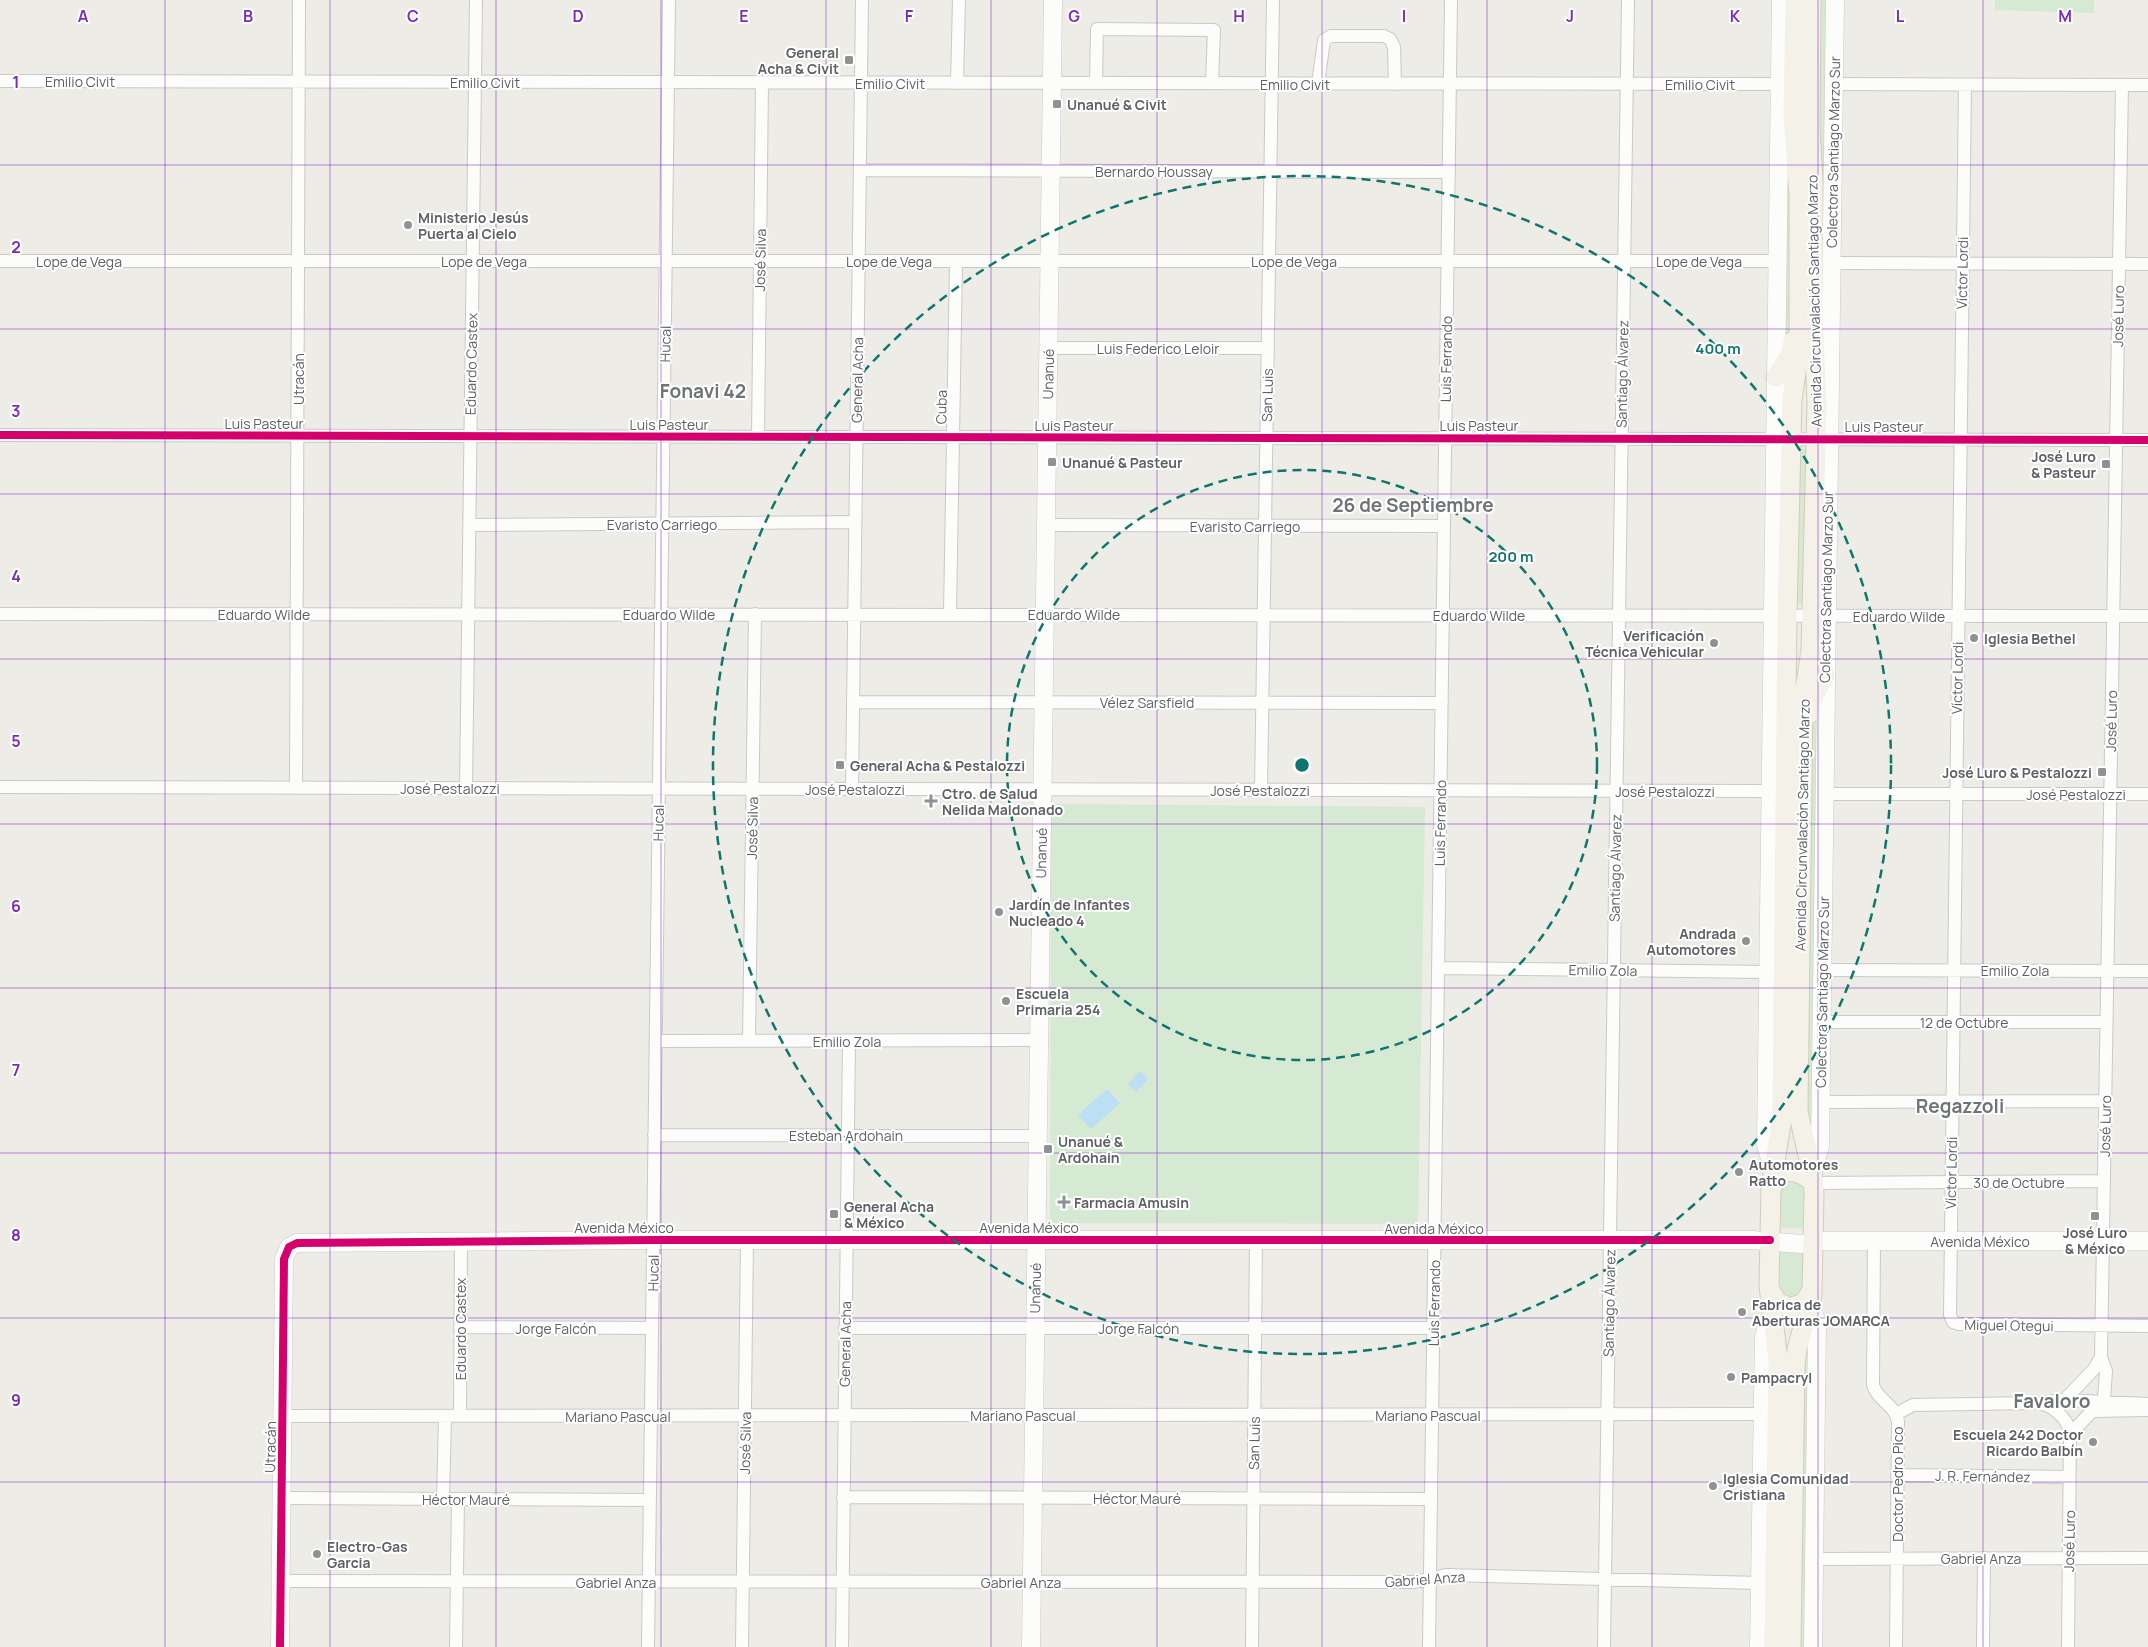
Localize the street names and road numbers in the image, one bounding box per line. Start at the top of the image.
street label: Colectora Santiago Marzo Sur [1822,56,1844,248]
street label: Emilio Civit [45,72,115,91]
street label: Emilio Civit [450,73,520,92]
street label: Emilio Civit [855,74,925,93]
street label: Emilio Civit [1260,75,1330,94]
street label: Emilio Civit [1665,75,1735,94]
street label: Bernardo Houssay [1095,162,1214,181]
street label: Avenida Circunvalación Santiago Marzo [1802,175,1826,427]
street label: José Silva [750,229,770,291]
street label: Víctor Lordi [1952,237,1972,309]
street label: Lope de Vega [36,252,122,271]
street label: Lope de Vega [441,252,527,271]
street label: Lope de Vega [846,252,932,271]
street label: Lope de Vega [1251,252,1337,271]
street label: Lope de Vega [1656,252,1742,271]
street label: José Luro [2108,285,2128,347]
street label: Eduardo Castex [461,312,481,415]
street label: Luis Ferrando [1436,316,1456,402]
street label: Santiago Álvarez [1612,320,1632,428]
street label: Hucal [655,326,675,362]
street label: General Acha [847,337,867,423]
street label: Luis Federico Leloir [1097,339,1219,358]
street label: Unanué [1038,348,1058,400]
street label: Utracán [289,353,308,405]
street label: San Luis [1257,368,1277,422]
street label: Cuba [931,390,951,424]
street label: Luis Pasteur [224,414,304,433]
street label: Luis Pasteur [629,415,709,434]
street label: Luis Pasteur [1034,416,1114,435]
street label: Luis Pasteur [1439,416,1519,435]
street label: Luis Pasteur [1844,417,1924,436]
street label: Colectora Santiago Marzo Sur [1815,491,1837,683]
street label: Evaristo Carriego [607,515,717,534]
street label: Evaristo Carriego [1190,517,1300,536]
street label: Eduardo Wilde [218,605,310,624]
street label: Eduardo Wilde [623,605,715,624]
street label: Eduardo Wilde [1028,605,1120,624]
street label: Eduardo Wilde [1433,606,1525,625]
street label: Eduardo Wilde [1853,607,1945,626]
street label: Víctor Lordi [1947,642,1967,714]
street label: José Luro [2101,690,2121,752]
street label: Vélez Sarsfield [1100,693,1194,712]
street label: Avenida Circunvalación Santiago Marzo [1790,699,1814,951]
street label: José Pestalozzi [400,779,500,798]
street label: José Pestalozzi [805,780,905,799]
street label: Luis Ferrando [1430,780,1450,866]
street label: José Pestalozzi [1210,781,1310,800]
street label: José Pestalozzi [1615,782,1715,801]
street label: José Pestalozzi [2026,785,2126,804]
street label: José Silva [742,797,762,859]
street label: Hucal [648,805,668,841]
street label: Santiago Álvarez [1605,814,1625,922]
street label: Unanué [1031,827,1051,879]
street label: Colectora Santiago Marzo Sur [1811,896,1833,1088]
street label: Emilio Zola [1569,960,1637,980]
street label: Emilio Zola [1981,961,2049,980]
street label: 12 de Octubre [1920,1013,2008,1032]
street label: Emilio Zola [813,1032,881,1051]
street label: José Luro [2095,1095,2115,1157]
street label: Esteban Ardohain [789,1126,903,1145]
street label: Víctor Lordi [1941,1137,1961,1209]
street label: 30 de Octubre [1973,1173,2065,1192]
street label: Avenida México [574,1218,674,1237]
street label: Avenida México [979,1218,1079,1237]
street label: Avenida México [1384,1219,1484,1238]
street label: Avenida México [1930,1232,2030,1251]
street label: Santiago Álvarez [1599,1249,1619,1357]
street label: Hucal [643,1255,663,1291]
street label: Luis Ferrando [1424,1260,1444,1346]
street label: Unanué [1025,1262,1045,1314]
street label: Eduardo Castex [451,1277,470,1380]
street label: General Acha [835,1301,855,1387]
street label: Miguel Otegui [1964,1315,2054,1335]
street label: Jorge Falcón [516,1319,596,1338]
street label: Jorge Falcón [1099,1319,1179,1338]
street label: Mariano Pascual [970,1406,1076,1425]
street label: Mariano Pascual [1375,1406,1481,1425]
street label: Mariano Pascual [565,1407,671,1426]
street label: José Silva [735,1412,755,1474]
street label: San Luis [1244,1416,1264,1470]
street label: Utracán [260,1421,280,1473]
street label: Doctor Pedro Pico [1888,1426,1907,1542]
street label: J. R. Fernández [1935,1466,2031,1486]
street label: Héctor Mauré [1093,1489,1181,1508]
street label: Héctor Mauré [422,1490,510,1509]
street label: José Luro [2059,1510,2079,1572]
street label: Gabriel Anza [1941,1549,2021,1568]
street label: Gabriel Anza [1384,1567,1466,1591]
street label: Gabriel Anza [576,1573,656,1592]
street label: Gabriel Anza [981,1573,1061,1592]

